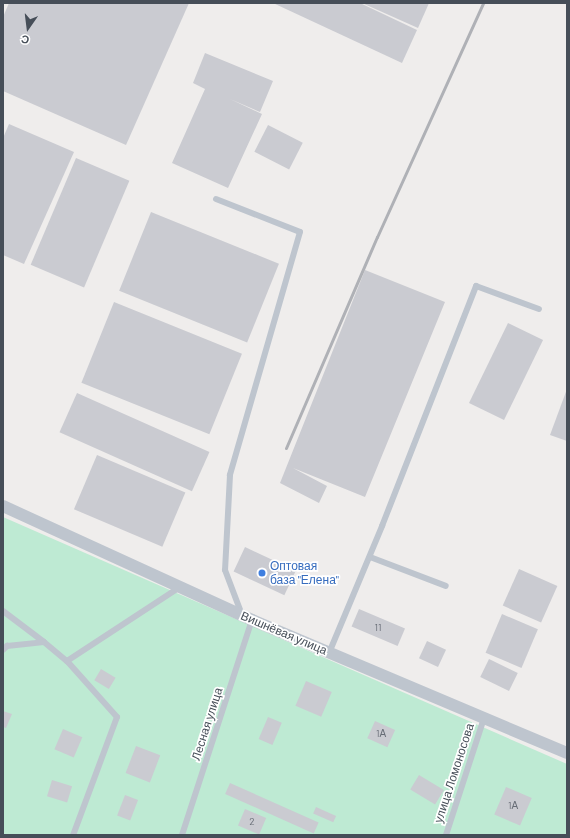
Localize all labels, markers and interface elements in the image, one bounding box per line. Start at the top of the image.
north arrow [8,8,48,48]
text: С [20,33,30,47]
place label: Оптовая база "Елена" [270,559,339,587]
marker: Оптовая база "Елена" [257,568,267,578]
street label: Вишнёвая улица [239,608,329,658]
house number: 11 [374,622,382,634]
street label: Лесная улица [188,686,226,762]
street label: улица Ломоносова [431,721,477,825]
house number: 1А [376,728,386,740]
house number: 1А [508,800,518,812]
house number: 2 [249,816,255,828]

